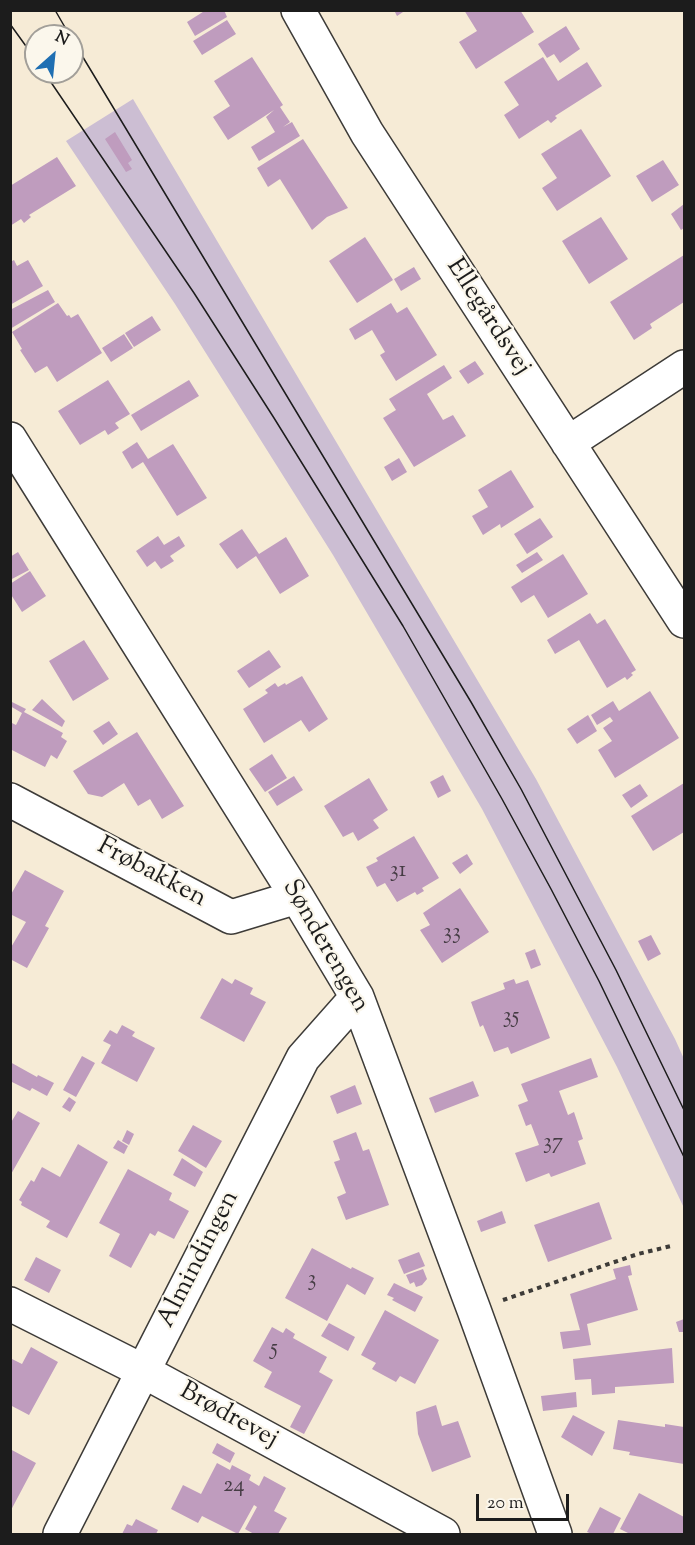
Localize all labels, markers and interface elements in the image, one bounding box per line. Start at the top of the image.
north arrow [24,24,84,84]
text: N [51,26,72,52]
street label: Ellegårdsvej [438,254,536,382]
street label: Frøbakken [91,832,211,916]
house number: 31 [390,859,406,885]
street label: Sønderengen [273,875,375,1019]
house number: 33 [443,921,461,947]
house number: 35 [503,1005,519,1031]
house number: 37 [543,1131,563,1157]
street label: Almindingen [152,1186,248,1334]
house number: 3 [308,1268,316,1294]
house number: 5 [270,1337,278,1363]
street label: Brødrevej [173,1377,283,1457]
house number: 24 [223,1474,245,1500]
scale bar [479,1482,572,1520]
text: 20 m [487,1491,524,1517]

